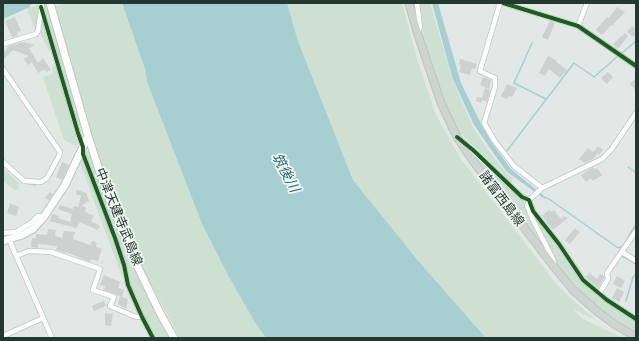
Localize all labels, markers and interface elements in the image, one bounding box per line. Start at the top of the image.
water label: 筑後川 [268,151,302,195]
street label: 中津天建寺武島線 [91,166,145,268]
street label: 諸富西島線 [475,168,527,230]

